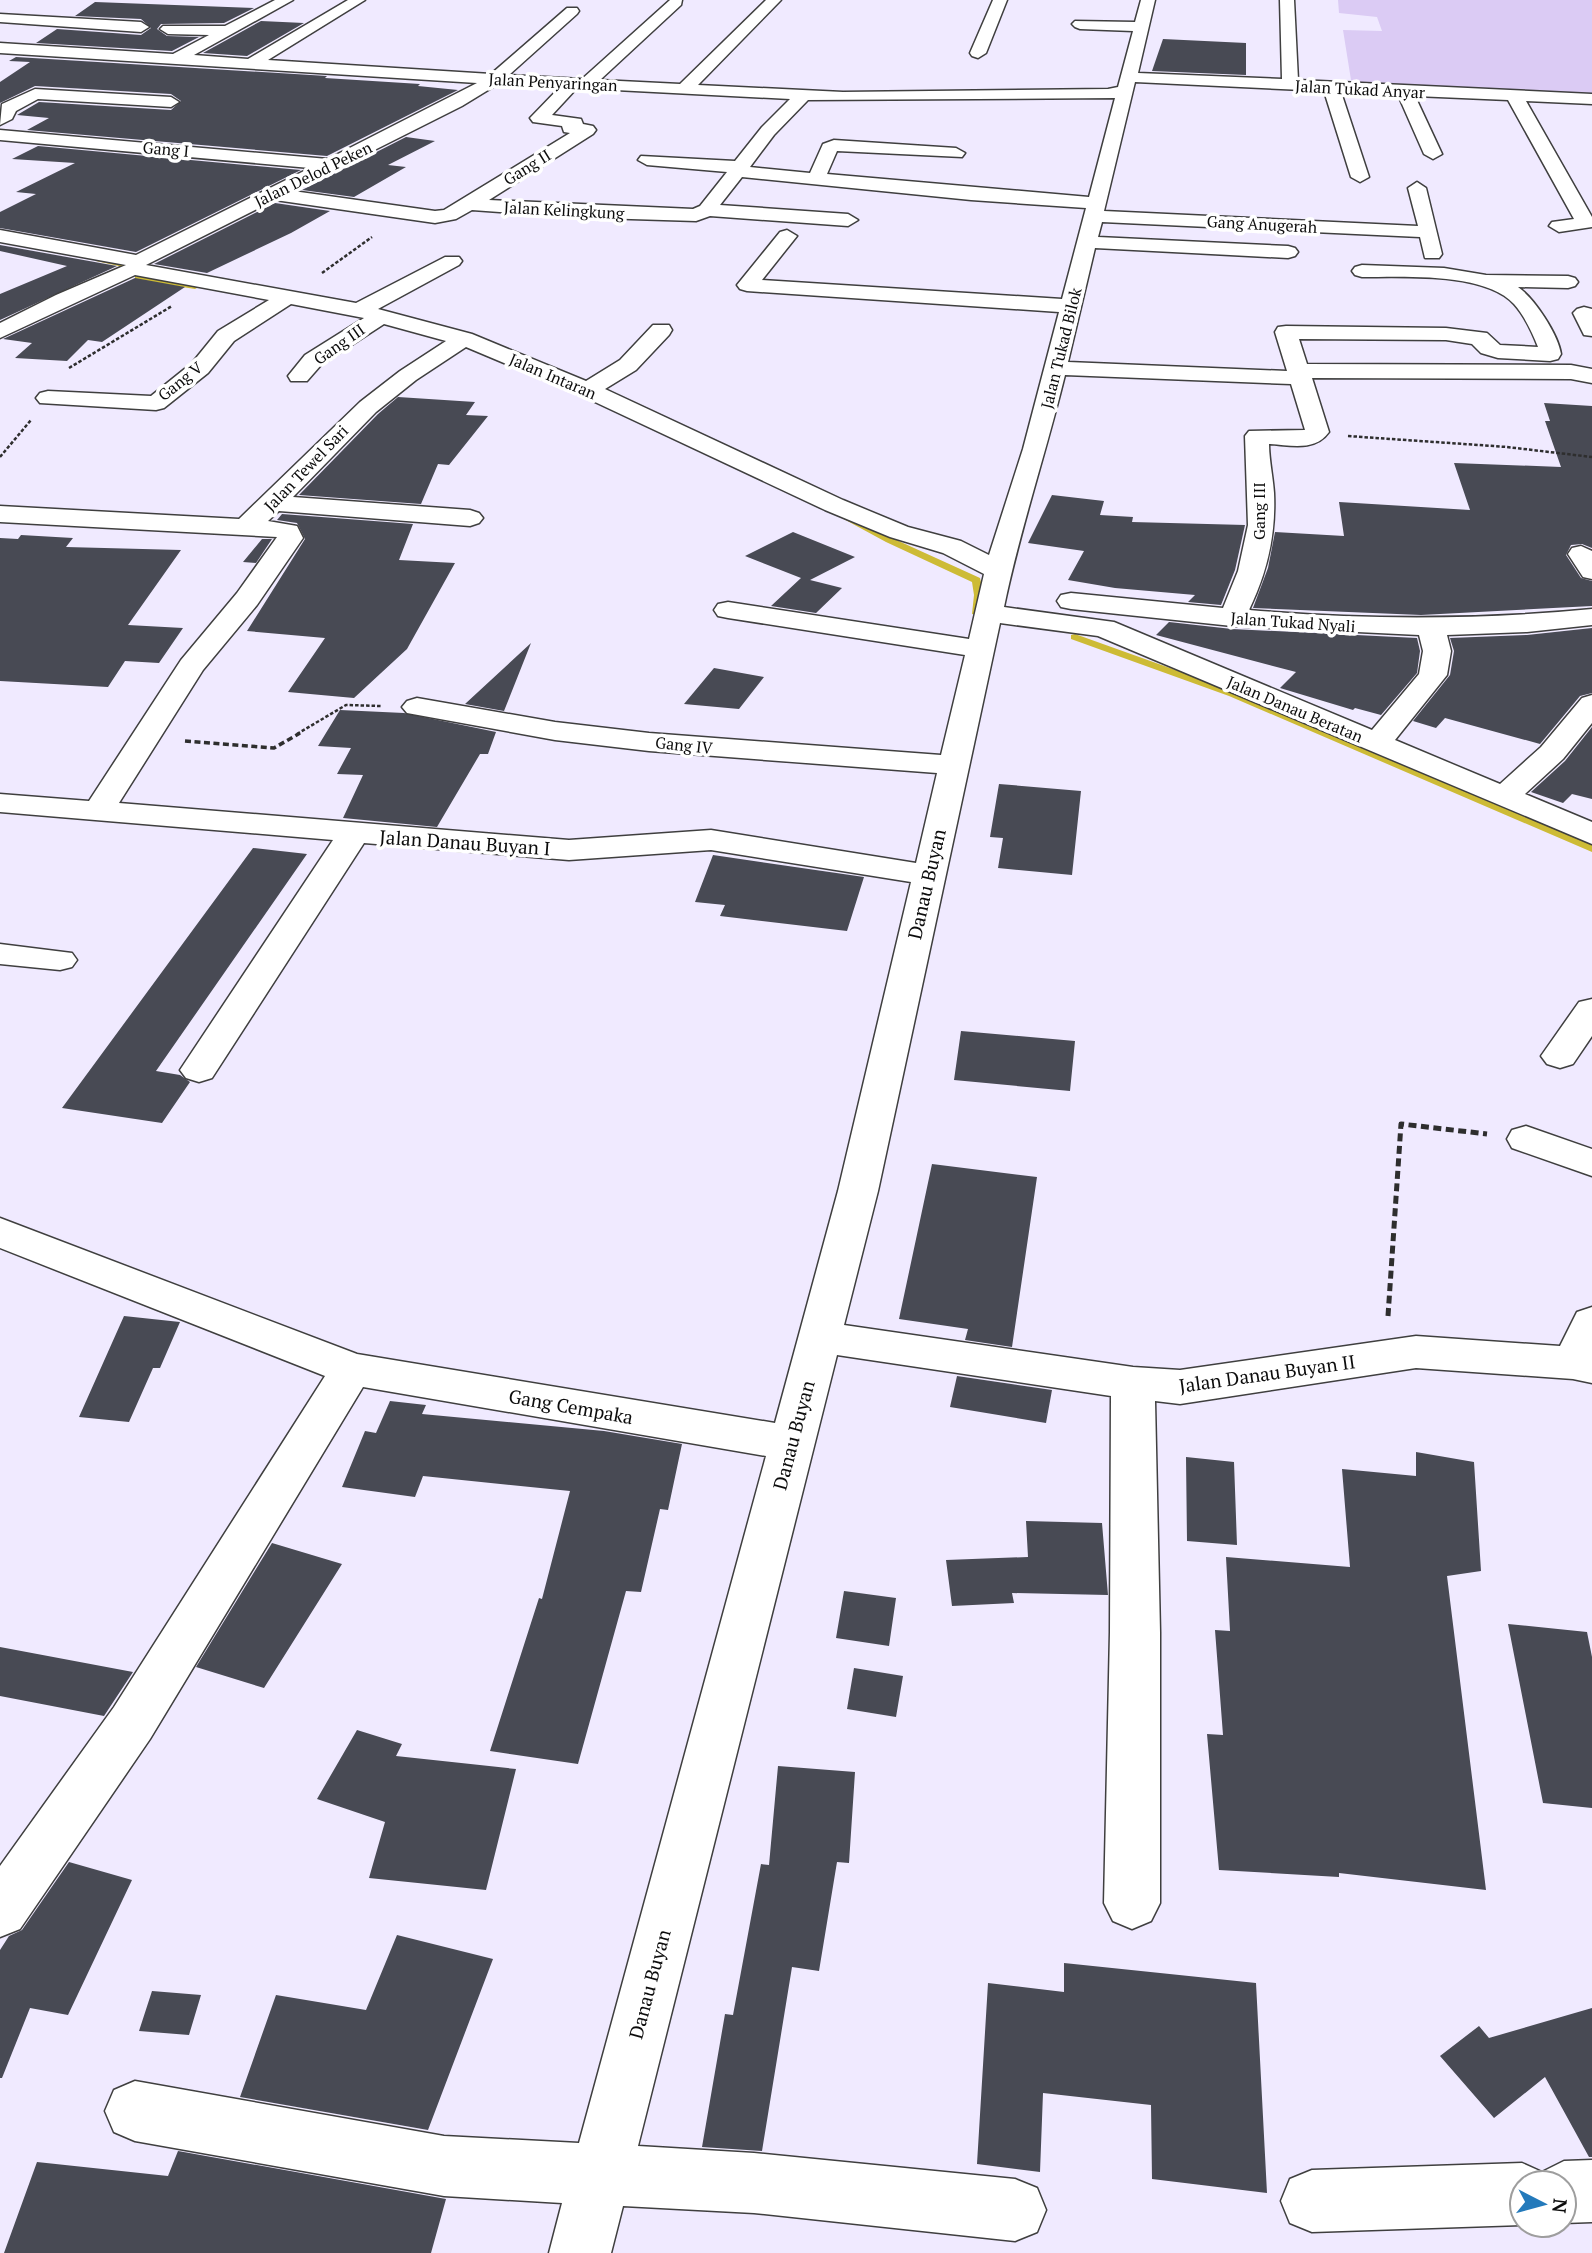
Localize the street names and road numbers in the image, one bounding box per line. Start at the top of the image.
street label: Jalan Penyaringan [488,68,619,96]
street label: Jalan Tukad Anyar [1295,75,1426,103]
street label: Gang I [142,136,190,162]
street label: Jalan Delod Peken [250,136,376,212]
street label: Gang II [499,144,555,190]
street label: Jalan Kelingkung [503,196,625,224]
street label: Gang Anugerah [1206,210,1318,238]
street label: Jalan Tukad Bilok [1035,284,1087,411]
street label: Gang III [309,318,369,370]
street label: Jalan Intaran [506,348,600,404]
street label: Gang V [153,356,207,406]
street label: Jalan Tewel Sari [259,420,353,516]
street label: Gang III [1248,482,1270,540]
street label: Jalan Tukad Nyali [1230,607,1356,637]
street label: Jalan Danau Beratan [1224,670,1367,748]
street label: Gang IV [654,731,714,759]
street label: Jalan Danau Buyan I [379,824,551,860]
street label: Danau Buyan [901,826,951,942]
street label: Jalan Danau Buyan II [1177,1348,1357,1398]
street label: Danau Buyan [766,1377,820,1493]
street label: Gang Cempaka [507,1383,636,1429]
street label: Danau Buyan [622,1926,676,2042]

